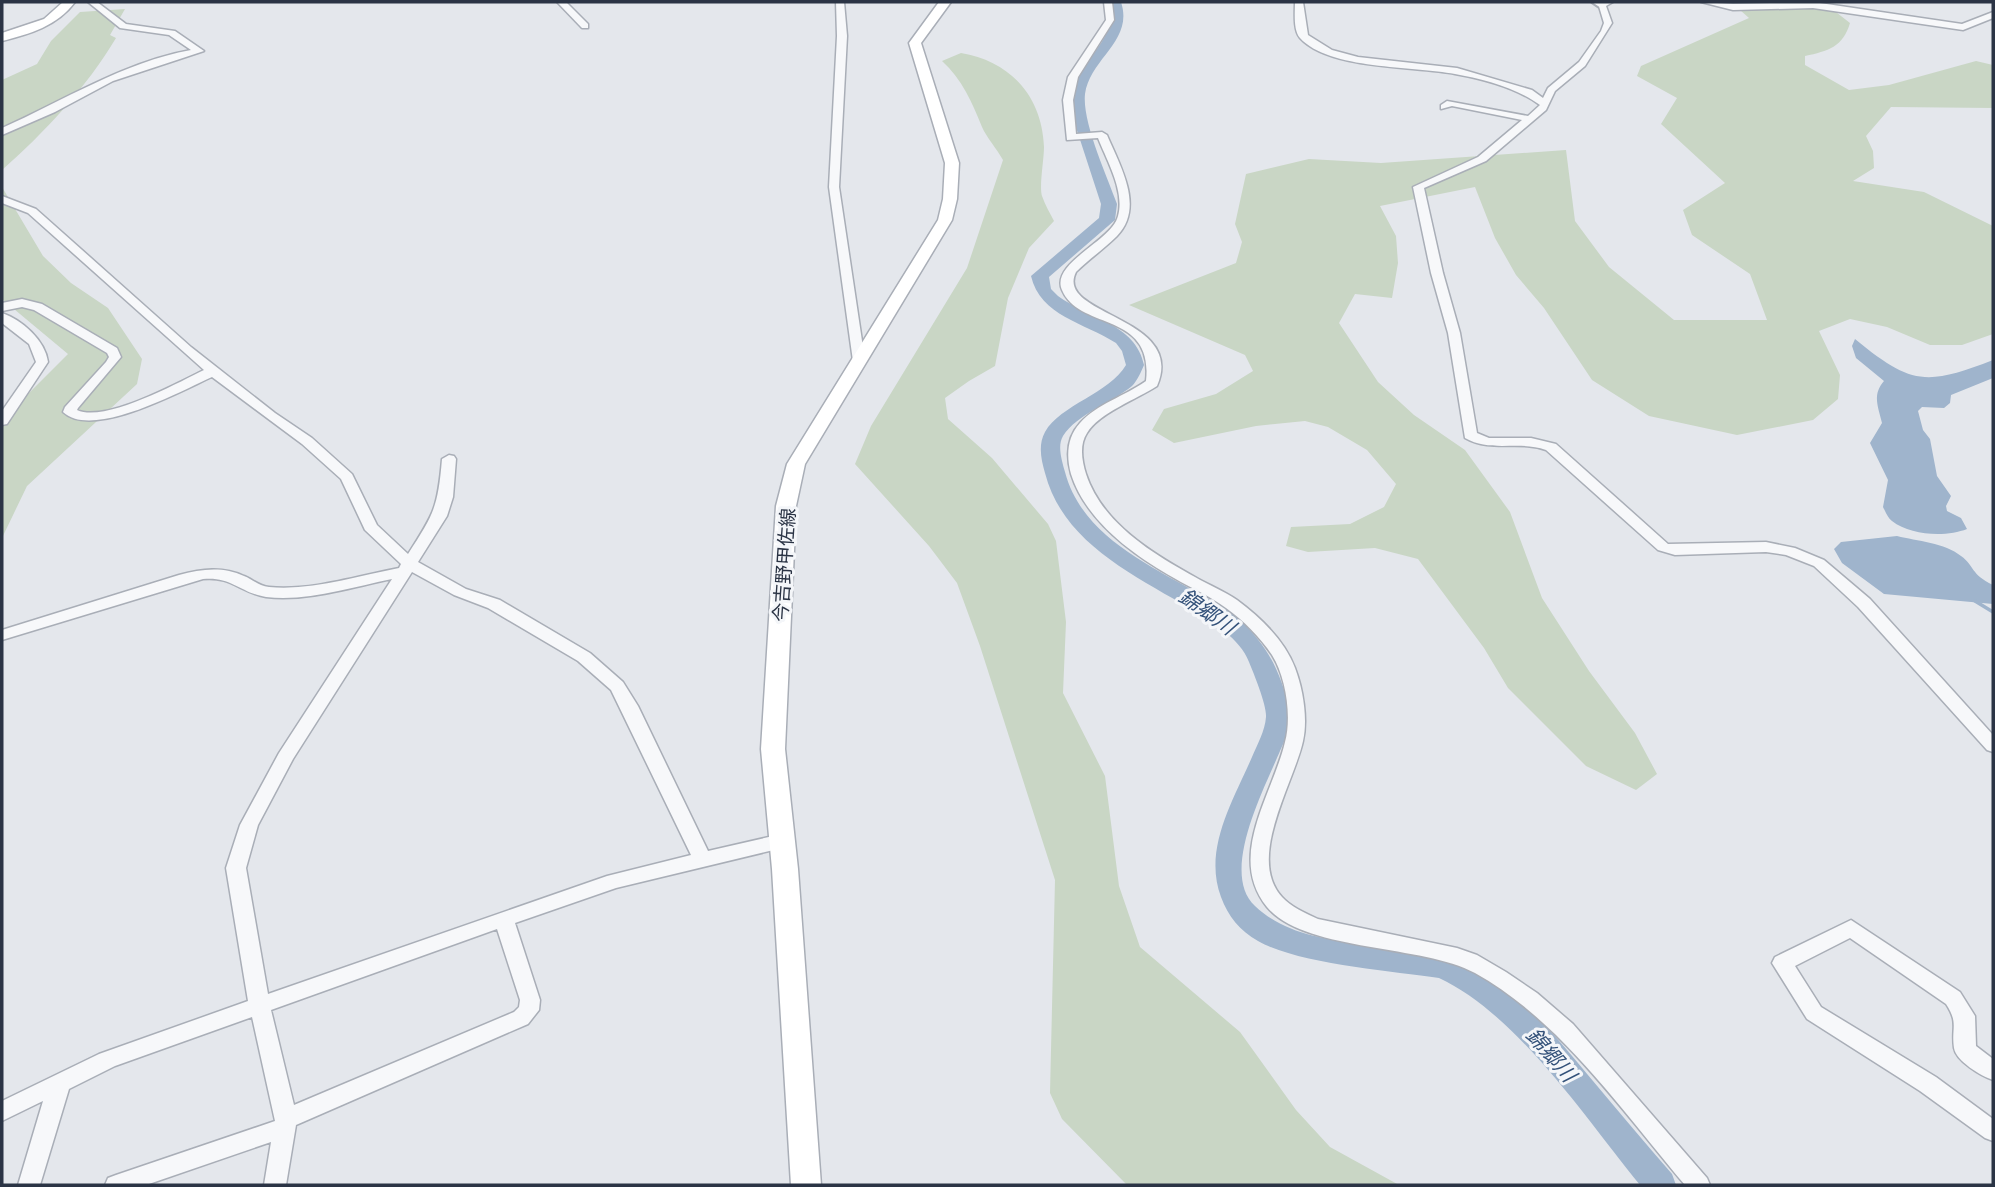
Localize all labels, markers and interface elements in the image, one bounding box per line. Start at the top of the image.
street label: 今吉野甲佐線 [769,507,799,623]
water label: 錦郷川 [1174,584,1241,641]
water label: 錦郷川 [1521,1023,1582,1088]

